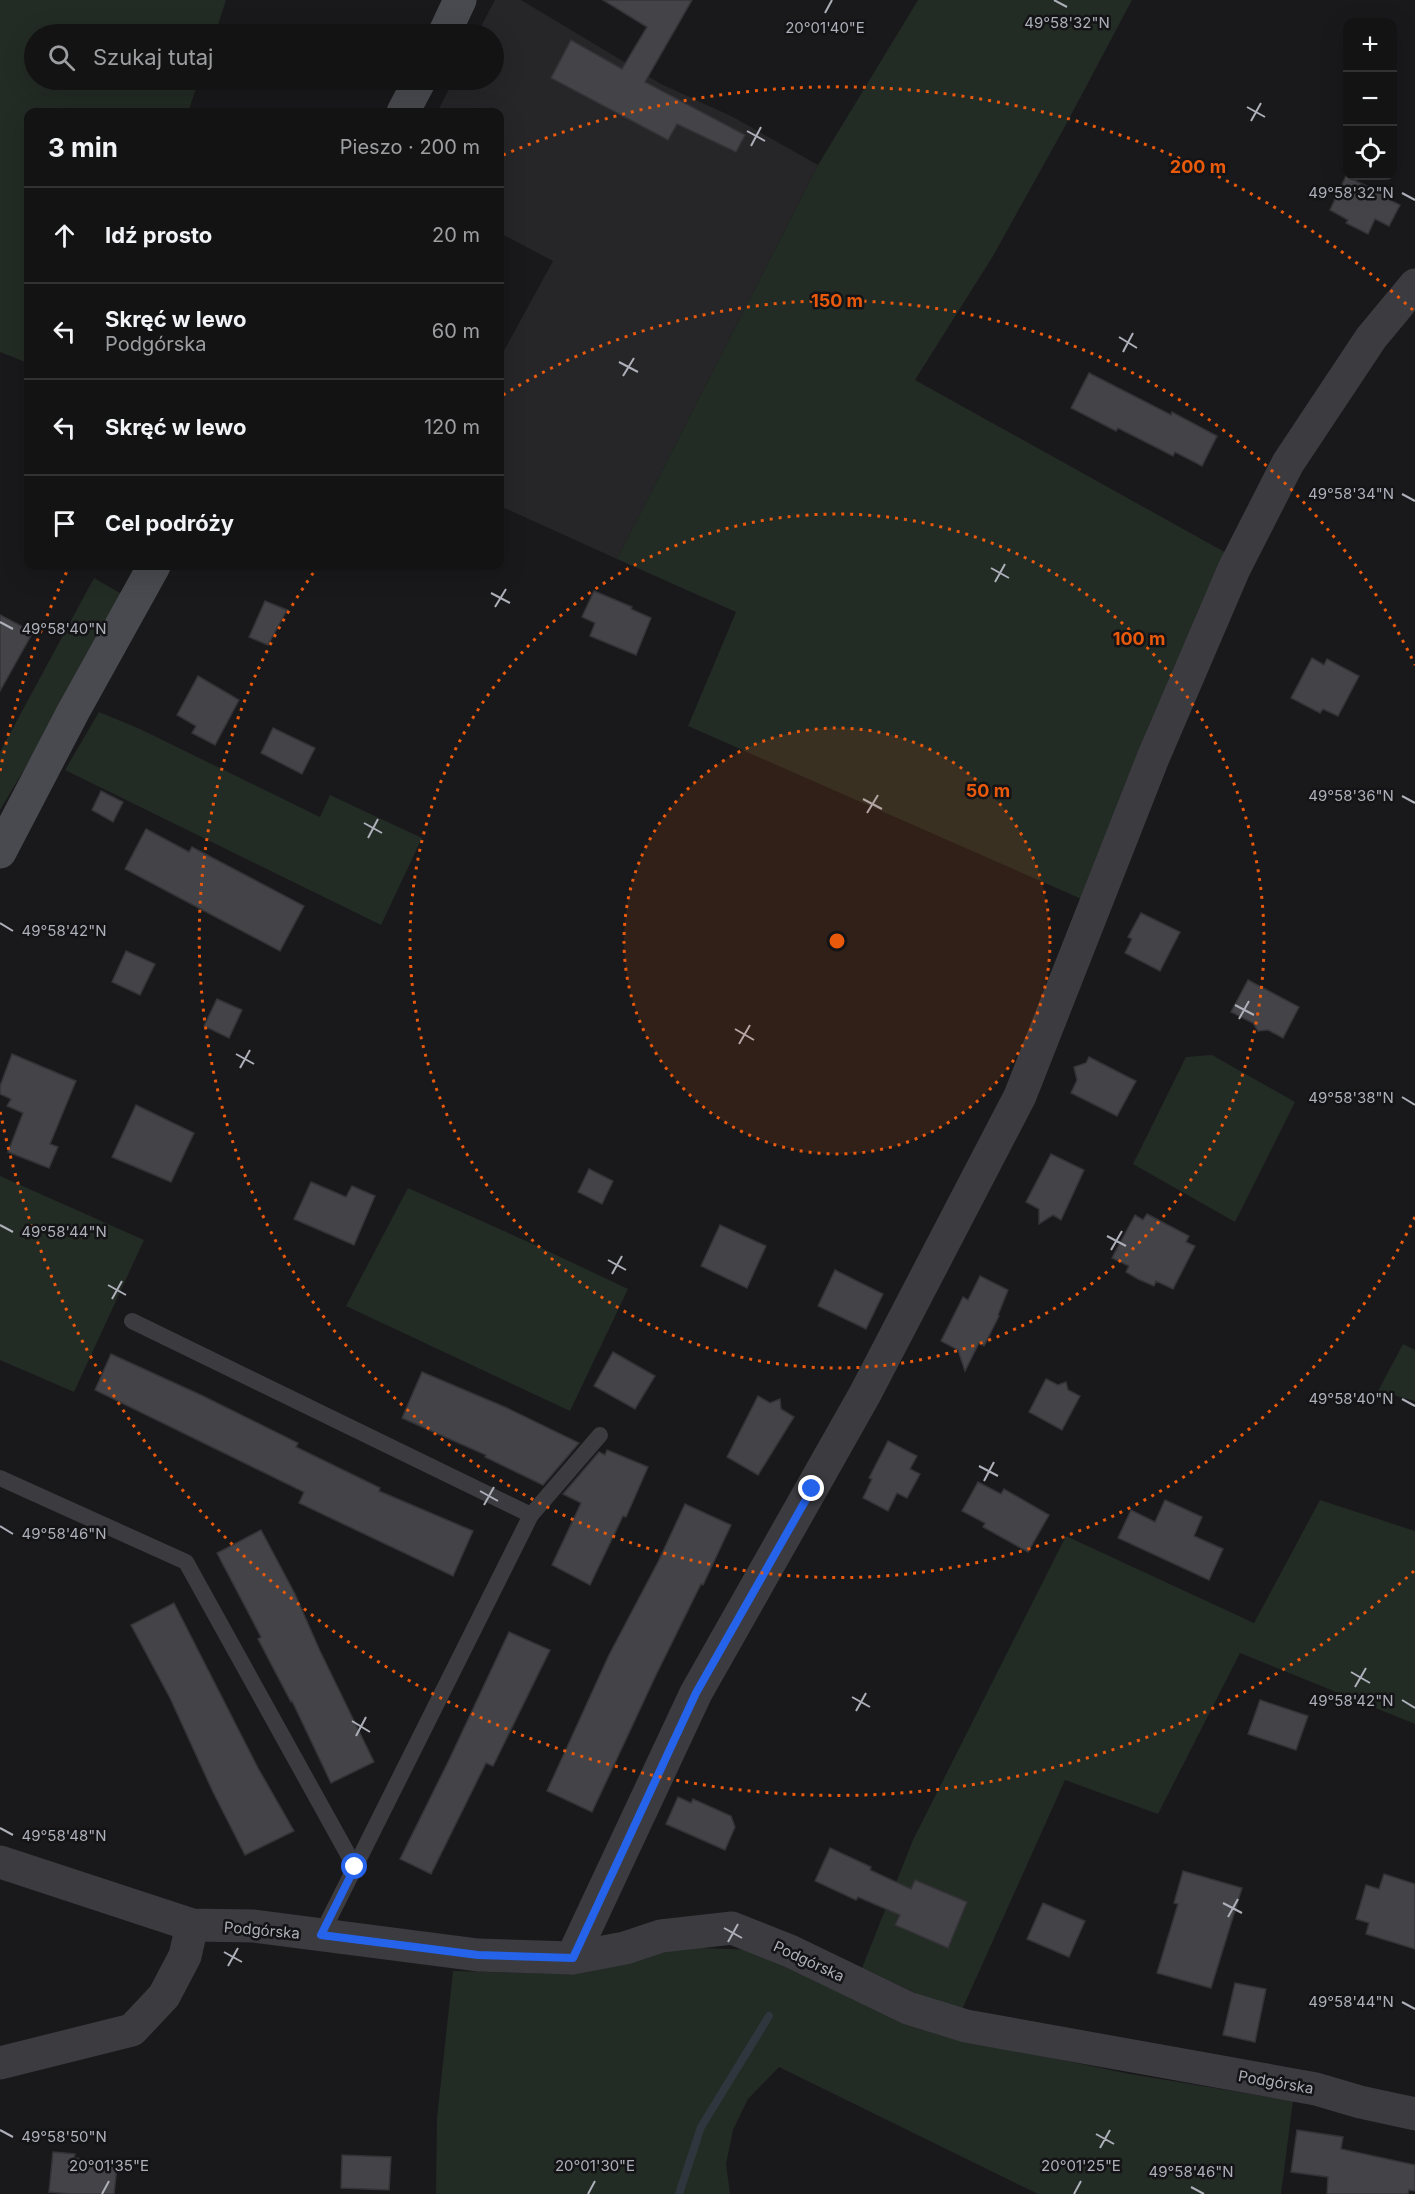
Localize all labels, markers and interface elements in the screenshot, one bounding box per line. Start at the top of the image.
text: 49°58'32"N [1024,13,1110,32]
text: 20°01'40"E [785,18,865,37]
map controls [1343,18,1397,180]
button: + [1343,18,1397,72]
search box [24,24,504,90]
icon: search [45,41,78,74]
text: Szukaj tutaj [93,44,213,70]
button: − [1343,72,1397,126]
button: locate [1343,126,1397,180]
text: 3 min [48,132,118,163]
text: Pieszo · 200 m [340,135,480,159]
text: 200 m [1170,156,1226,177]
text: 49°58'32"N [1308,183,1394,202]
icon: ahead [48,219,81,252]
text: Idź prosto [105,222,212,248]
text: 20 m [432,223,480,247]
text: 150 m [811,290,863,311]
text: Skręć w lewo [105,306,246,332]
icon: left [48,315,81,348]
text: 60 m [432,319,480,343]
text: Podgórska [105,332,206,356]
icon: left [48,411,81,444]
text: Skręć w lewo [105,414,246,440]
text: 120 m [424,415,480,439]
text: 49°58'34"N [1308,484,1394,503]
icon: arrive [48,507,81,540]
text: Cel podróży [105,510,234,536]
text: 49°58'40"N [21,619,107,638]
text: 100 m [1113,628,1165,649]
text: 50 m [966,780,1010,801]
text: 49°58'36"N [1308,786,1394,805]
text: 49°58'42"N [22,921,106,940]
centre of rings [827,931,847,951]
text: 49°58'38"N [1308,1088,1394,1107]
text: 49°58'44"N [21,1222,107,1241]
text: 49°58'40"N [1308,1389,1394,1408]
route end [798,1475,824,1501]
text: 49°58'46"N [21,1524,107,1543]
text: 49°58'42"N [1309,1691,1393,1710]
text: 49°58'48"N [21,1826,107,1845]
route start [341,1853,367,1879]
street label: Podgórska [223,1917,301,1943]
street label: Podgórska [771,1936,847,1986]
text: 49°58'44"N [1308,1992,1394,2011]
street label: Podgórska [1237,2066,1315,2098]
text: 49°58'50"N [21,2127,107,2146]
text: 20°01'35"E [69,2156,149,2175]
text: 20°01'30"E [555,2156,635,2175]
text: 20°01'25"E [1041,2156,1121,2175]
text: 49°58'46"N [1148,2162,1234,2181]

